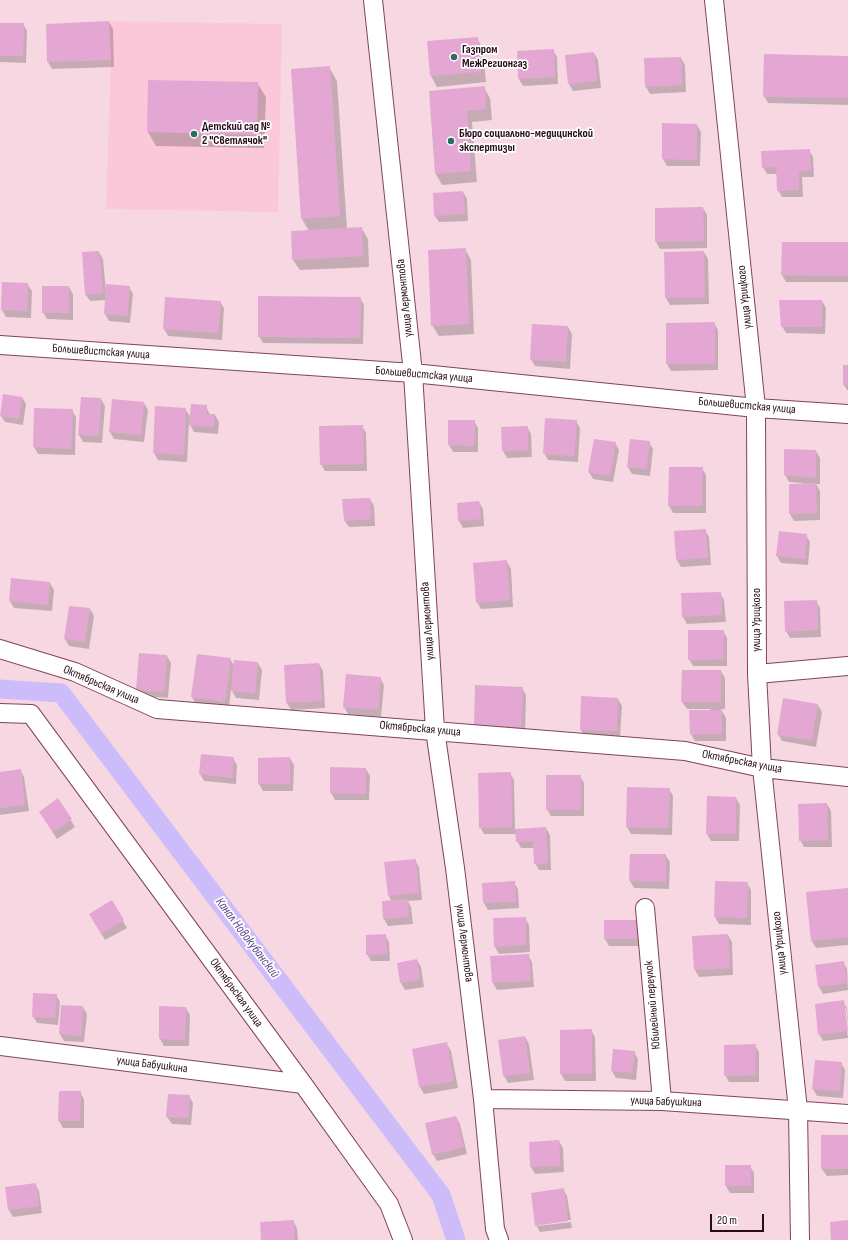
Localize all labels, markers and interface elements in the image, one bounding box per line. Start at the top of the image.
place label: Газпром МежРегионгаз [462,43,527,71]
marker: Газпром МежРегионгаз [449,52,459,62]
place label: Детский сад № 2 "Светлячок" [202,120,270,148]
place label: Бюро социально-медицинской экспертизы [459,127,593,155]
marker: Детский сад № 2 "Светлячок" [189,129,199,139]
marker: Бюро социально-медицинской экспертизы [446,136,456,146]
street label: улица Лермонтова [394,258,416,338]
street label: улица Урицкого [735,265,755,329]
street label: Большевистская улица [52,341,150,363]
street label: Большевистская улица [375,364,473,386]
street label: Большевистская улица [698,395,796,417]
street label: улица Лермонтова [418,581,438,661]
street label: улица Урицкого [750,588,764,652]
street label: Октябрьская улица [61,662,141,708]
street label: Октябрьская улица [379,718,461,740]
street label: Октябрьская улица [701,747,783,777]
water label: Канал Новокубанский [212,895,282,981]
street label: улица Лермонтова [452,903,476,983]
street label: улица Урицкого [770,911,790,975]
street label: Октябрьская улица [206,956,266,1030]
street label: Юбилейный переулок [642,960,664,1050]
street label: улица Бабушкина [116,1054,188,1076]
street label: улица Бабушкина [630,1094,702,1110]
scale bar [712,1206,766,1232]
text: 20 m [717,1213,737,1228]

